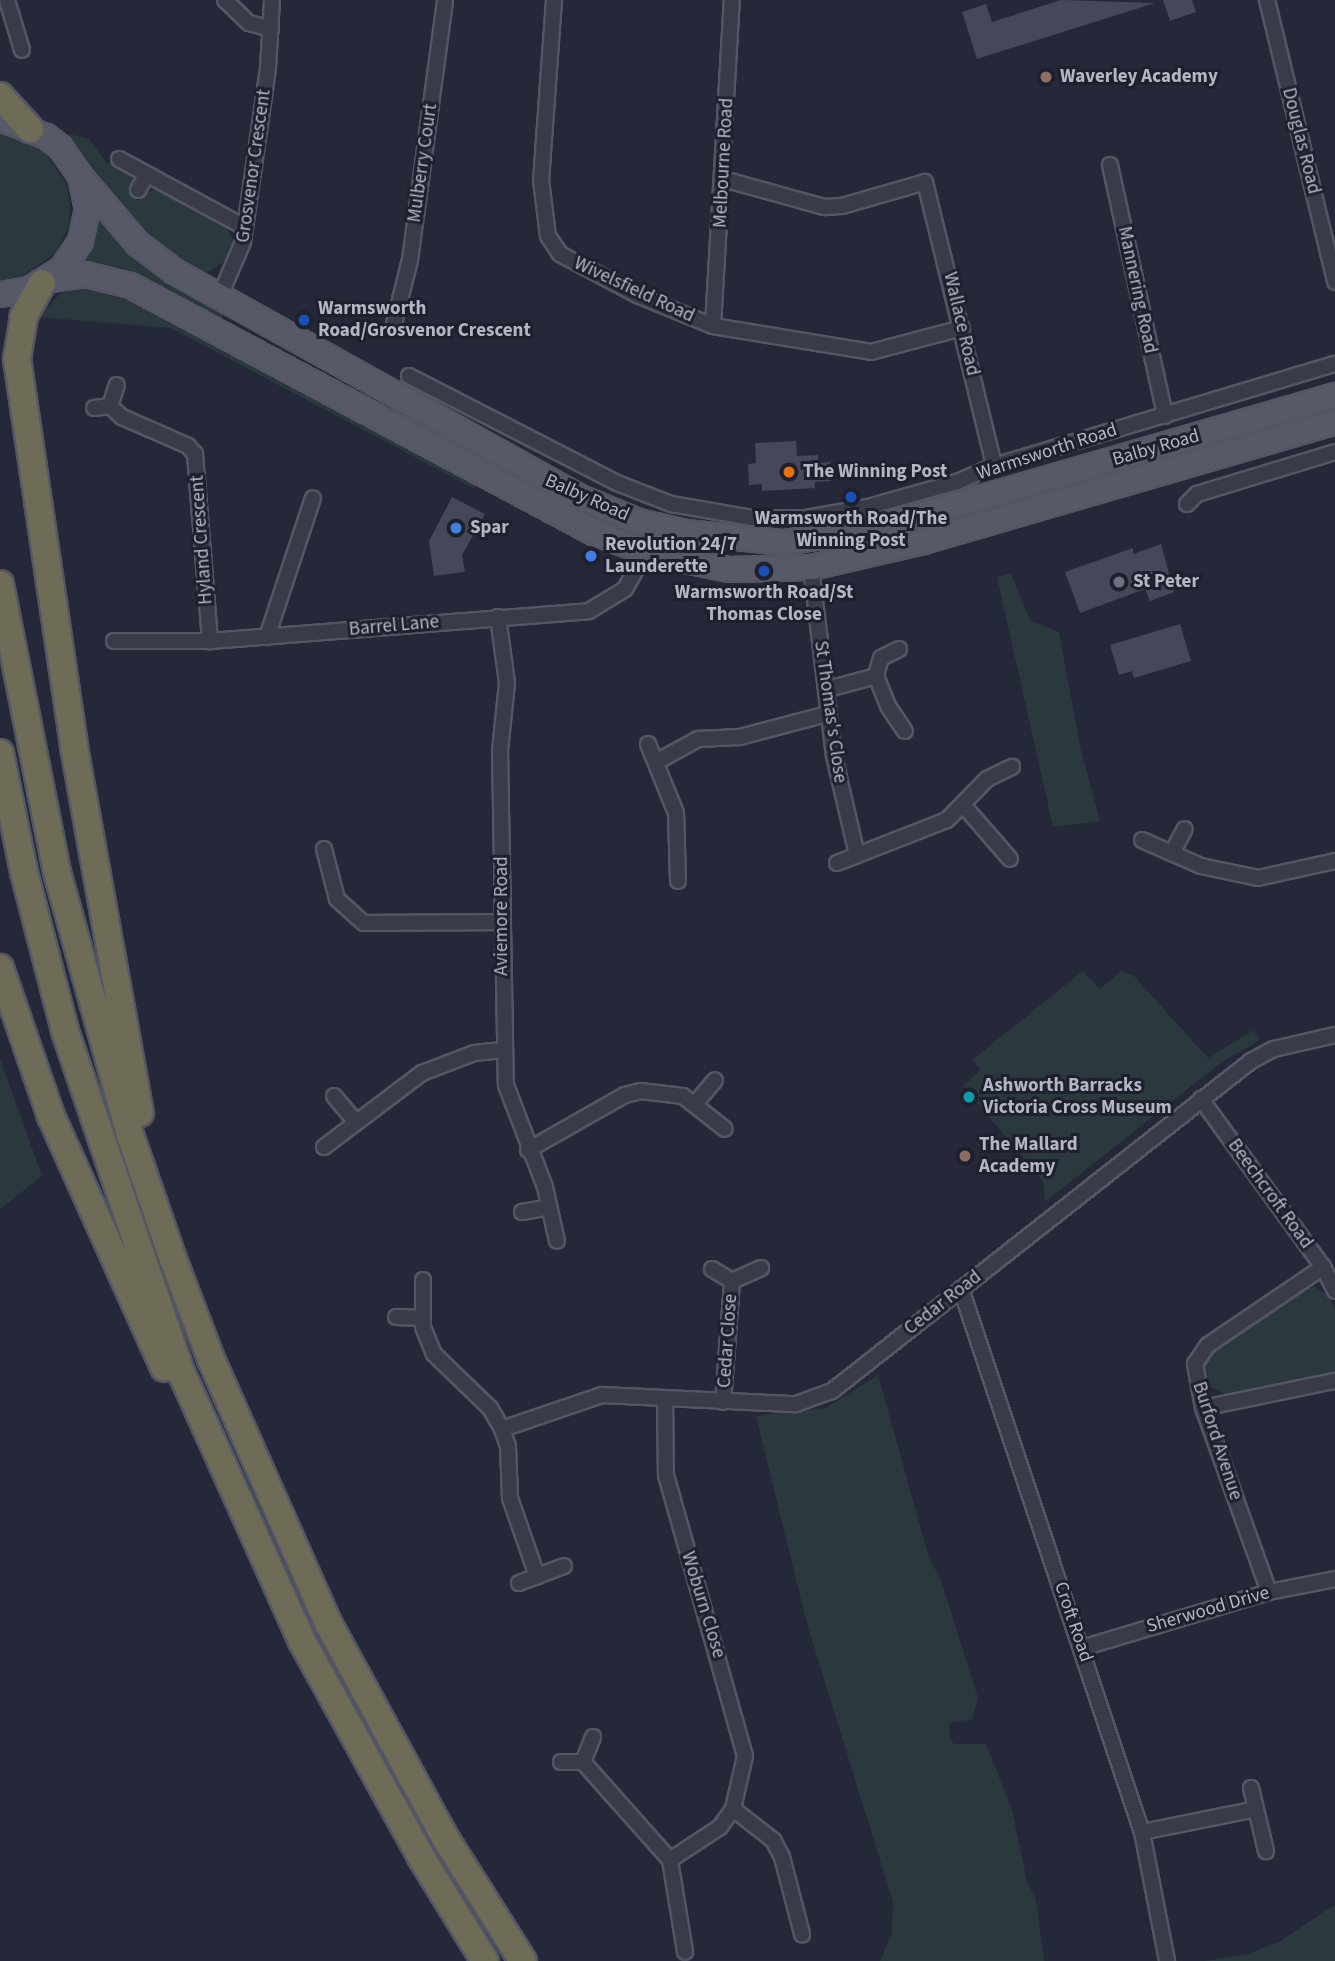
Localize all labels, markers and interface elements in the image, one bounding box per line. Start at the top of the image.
place label: Waverley Academy [1060,66,1218,88]
marker: Waverley Academy [1038,69,1054,85]
street label: Douglas Road [1277,85,1325,197]
street label: Grosvenor Crescent [232,88,276,244]
street label: Melbourne Road [709,97,739,229]
street label: Mulberry Court [403,102,443,224]
street label: Mannering Road [1112,224,1162,356]
street label: Wivelsfield Road [570,252,698,328]
street label: Wallace Road [938,270,984,378]
place label: Warmsworth Road/Grosvenor Crescent [318,298,531,342]
marker: Warmsworth Road/Grosvenor Crescent [296,312,312,328]
street label: Warmsworth Road [974,419,1120,485]
street label: Balby Road [1110,425,1202,471]
place label: The Winning Post [803,461,947,483]
marker: The Winning Post [781,464,797,480]
street label: Balby Road [541,469,633,527]
street label: Hyland Crescent [186,475,218,605]
marker: Warmsworth Road/The Winning Post [843,489,859,505]
place label: Warmsworth Road/The Winning Post [755,508,947,552]
place label: Spar [470,517,509,539]
marker: Spar [448,520,464,536]
place label: Revolution 24/7 Launderette [605,534,737,578]
marker: Revolution 24/7 Launderette [583,548,599,564]
marker: Warmsworth Road/St Thomas Close [756,563,772,579]
place label: St Peter [1133,571,1199,593]
marker: St Peter [1111,574,1127,590]
place label: Warmsworth Road/St Thomas Close [675,582,853,626]
street label: Barrel Lane [348,611,440,641]
street label: St Thomas's Close [809,639,851,785]
street label: Aviemore Road [491,856,513,976]
place label: Ashworth Barracks Victoria Cross Museum [983,1075,1172,1119]
marker: Ashworth Barracks Victoria Cross Museum [961,1089,977,1105]
place label: The Mallard Academy [979,1134,1078,1178]
street label: Beechcroft Road [1223,1135,1317,1253]
marker: The Mallard Academy [957,1148,973,1164]
street label: Cedar Road [900,1266,986,1340]
street label: Cedar Close [713,1293,743,1389]
street label: Burford Avenue [1187,1379,1247,1503]
street label: Woburn Close [676,1549,730,1661]
street label: Croft Road [1049,1579,1097,1665]
street label: Sherwood Drive [1144,1582,1272,1638]

